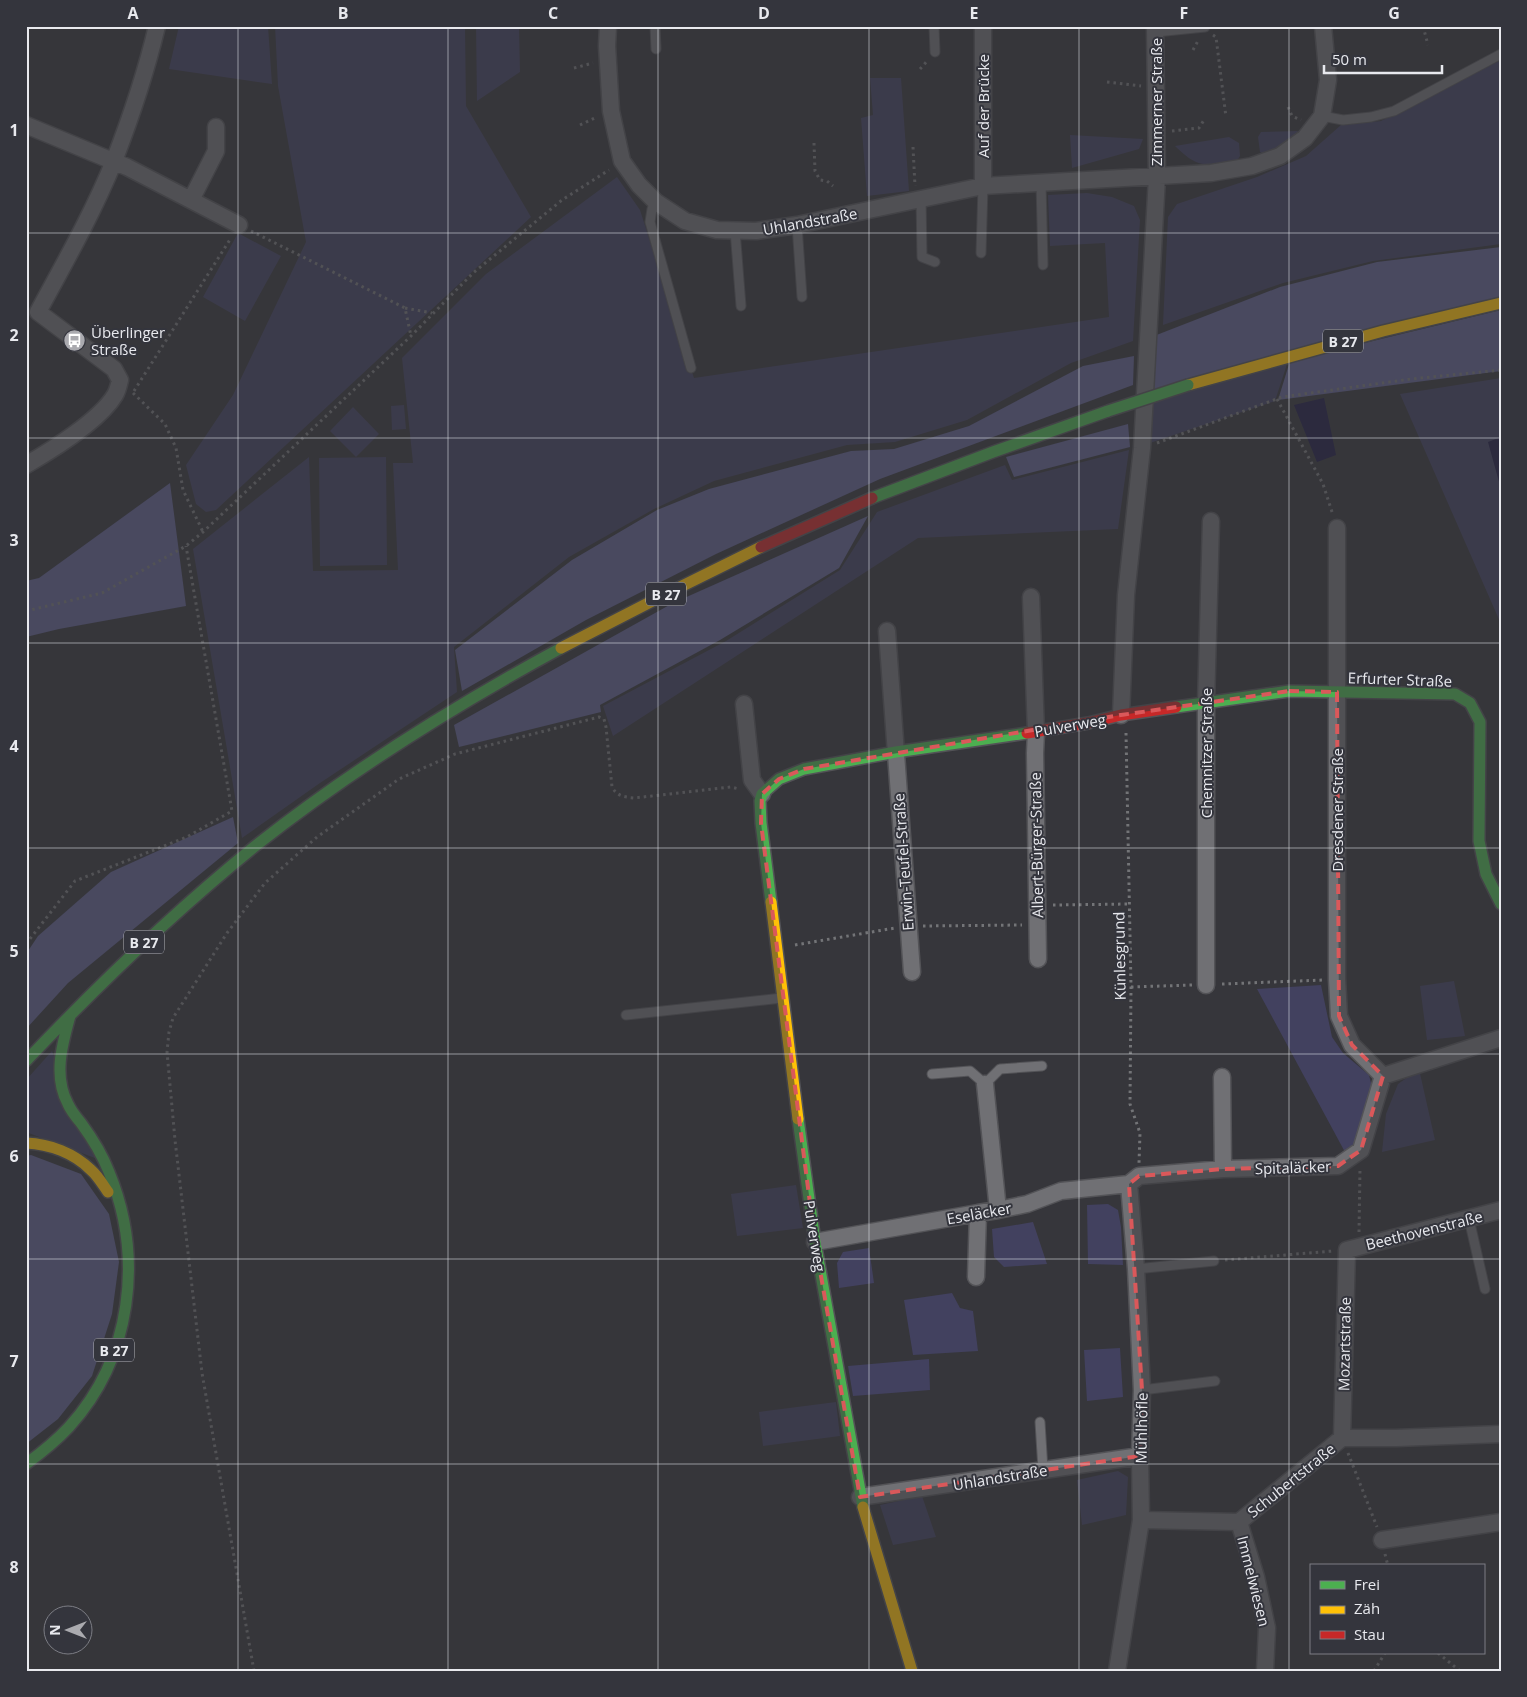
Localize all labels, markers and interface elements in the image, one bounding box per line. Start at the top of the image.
text: A [127,2,139,24]
text: B [338,2,348,24]
text: C [548,2,558,24]
text: D [758,2,770,24]
text: E [970,2,979,24]
text: F [1180,2,1188,24]
text: G [1388,2,1400,24]
street label: Zimmerner Straße [1146,38,1166,166]
scale bar [1324,42,1442,74]
text: 50 m [1332,49,1367,69]
street label: Auf der Brücke [973,54,993,158]
text: 1 [9,119,19,141]
street label: Uhlandstraße [761,203,859,239]
place label: Überlinger Straße [91,322,165,359]
text: 2 [9,324,19,346]
bus stop icon: Überlinger Straße [63,329,87,353]
road number: B 27 [1323,330,1363,352]
text: 3 [9,529,19,551]
road number: B 27 [646,582,686,606]
street label: Erfurter Straße [1347,667,1453,691]
street label: Chemnitzer Straße [1196,688,1216,818]
street label: Pulverweg [1033,709,1107,741]
text: 4 [9,735,19,757]
street label: Dresdener Straße [1327,748,1347,872]
street label: Albert-Bürger-Straße [1025,772,1047,918]
street label: Erwin-Teufel-Straße [888,793,918,931]
street label: Künlesgrund [1108,911,1130,1001]
road number: B 27 [124,930,164,954]
text: 5 [9,940,19,962]
text: 6 [9,1145,19,1167]
street label: Spitaläcker [1254,1156,1332,1178]
street label: Eseläcker [945,1197,1013,1229]
street label: Pulverweg [799,1199,831,1273]
street label: Beethovenstraße [1363,1206,1485,1254]
street label: Mozartstraße [1333,1297,1355,1391]
road number: B 27 [94,1338,134,1362]
text: 7 [9,1350,19,1372]
street label: Mühlhöfle [1130,1392,1152,1464]
street label: Schubertstraße [1243,1438,1339,1522]
street label: Uhlandstraße [951,1460,1049,1494]
street label: Immelwiesen [1233,1534,1275,1628]
text: 8 [9,1556,19,1578]
legend [1310,1564,1484,1654]
text: Frei [1354,1574,1380,1594]
text: Zäh [1354,1598,1380,1618]
north arrow [42,1604,92,1654]
text: N [45,1624,64,1636]
text: Stau [1354,1624,1385,1644]

